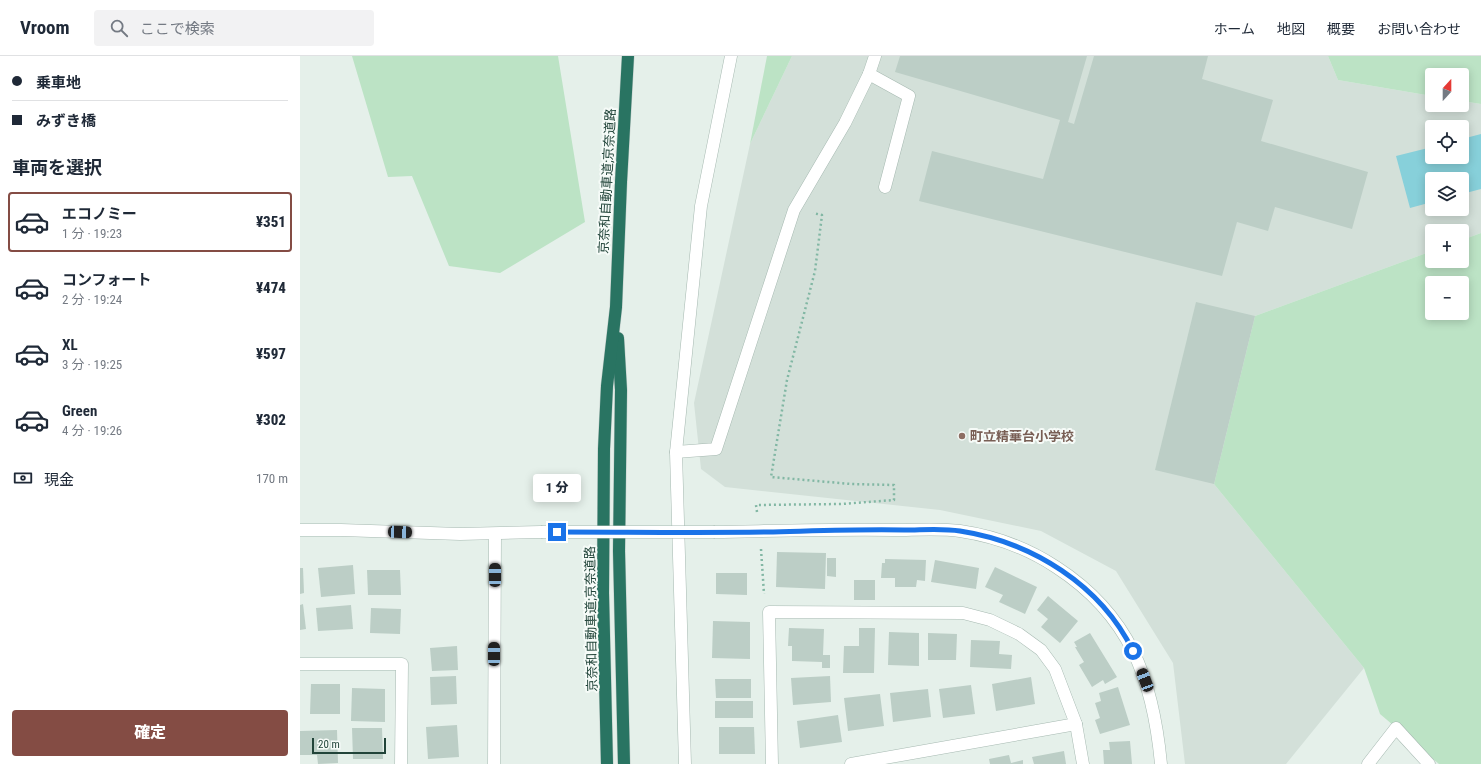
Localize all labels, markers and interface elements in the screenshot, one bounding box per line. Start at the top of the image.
search box [94,10,374,46]
text: Vroom [20,16,70,39]
icon: search [108,17,130,39]
text: ここで検索 [140,20,215,38]
text: ホーム [1213,21,1255,37]
text: 地図 [1277,21,1305,37]
text: 概要 [1327,21,1355,37]
text: お問い合わせ [1377,21,1461,37]
north arrow [1425,68,1469,112]
map controls [1425,68,1469,320]
text: 乗車地 [36,74,81,92]
street label: 京奈和自動車道;京奈道路 [596,108,618,254]
text: みずき橋 [36,112,96,130]
button: locate [1425,120,1469,164]
text: 車両を選択 [12,157,102,178]
button: layers [1425,172,1469,216]
icon: car [14,204,50,240]
text: エコノミー [62,205,137,223]
text: ¥351 [256,213,286,231]
button: + [1425,224,1469,268]
text: 1 分 · 19:23 [62,226,122,241]
icon: car [14,270,50,306]
text: コンフォート [62,271,152,289]
button: − [1425,276,1469,320]
text: ¥474 [256,279,286,297]
text: 2 分 · 19:24 [62,292,122,307]
icon: car [14,336,50,372]
text: XL [62,336,78,354]
text: ¥597 [256,345,286,363]
text: 3 分 · 19:25 [62,357,122,372]
icon: car [14,402,50,438]
text: Green [62,402,97,420]
text: ¥302 [256,411,286,429]
text: 4 分 · 19:26 [62,423,122,438]
place label: 町立精華台小学校 [970,429,1074,444]
marker: 町立精華台小学校 [957,431,967,441]
icon: cash [12,467,34,489]
text: 現金 [44,471,74,489]
text: 170 m [256,471,288,486]
callout: 1 分 [533,474,581,502]
text: 1 分 [546,480,568,495]
route end [548,523,566,541]
car [388,526,412,538]
street label: 京奈和自動車道;京奈道路 [582,546,600,692]
car [489,563,501,587]
car [488,642,500,666]
route start [1124,642,1142,660]
car [1135,667,1155,693]
button: 確定 [12,710,288,756]
scale bar [312,736,386,755]
text: 20 m [318,738,340,751]

